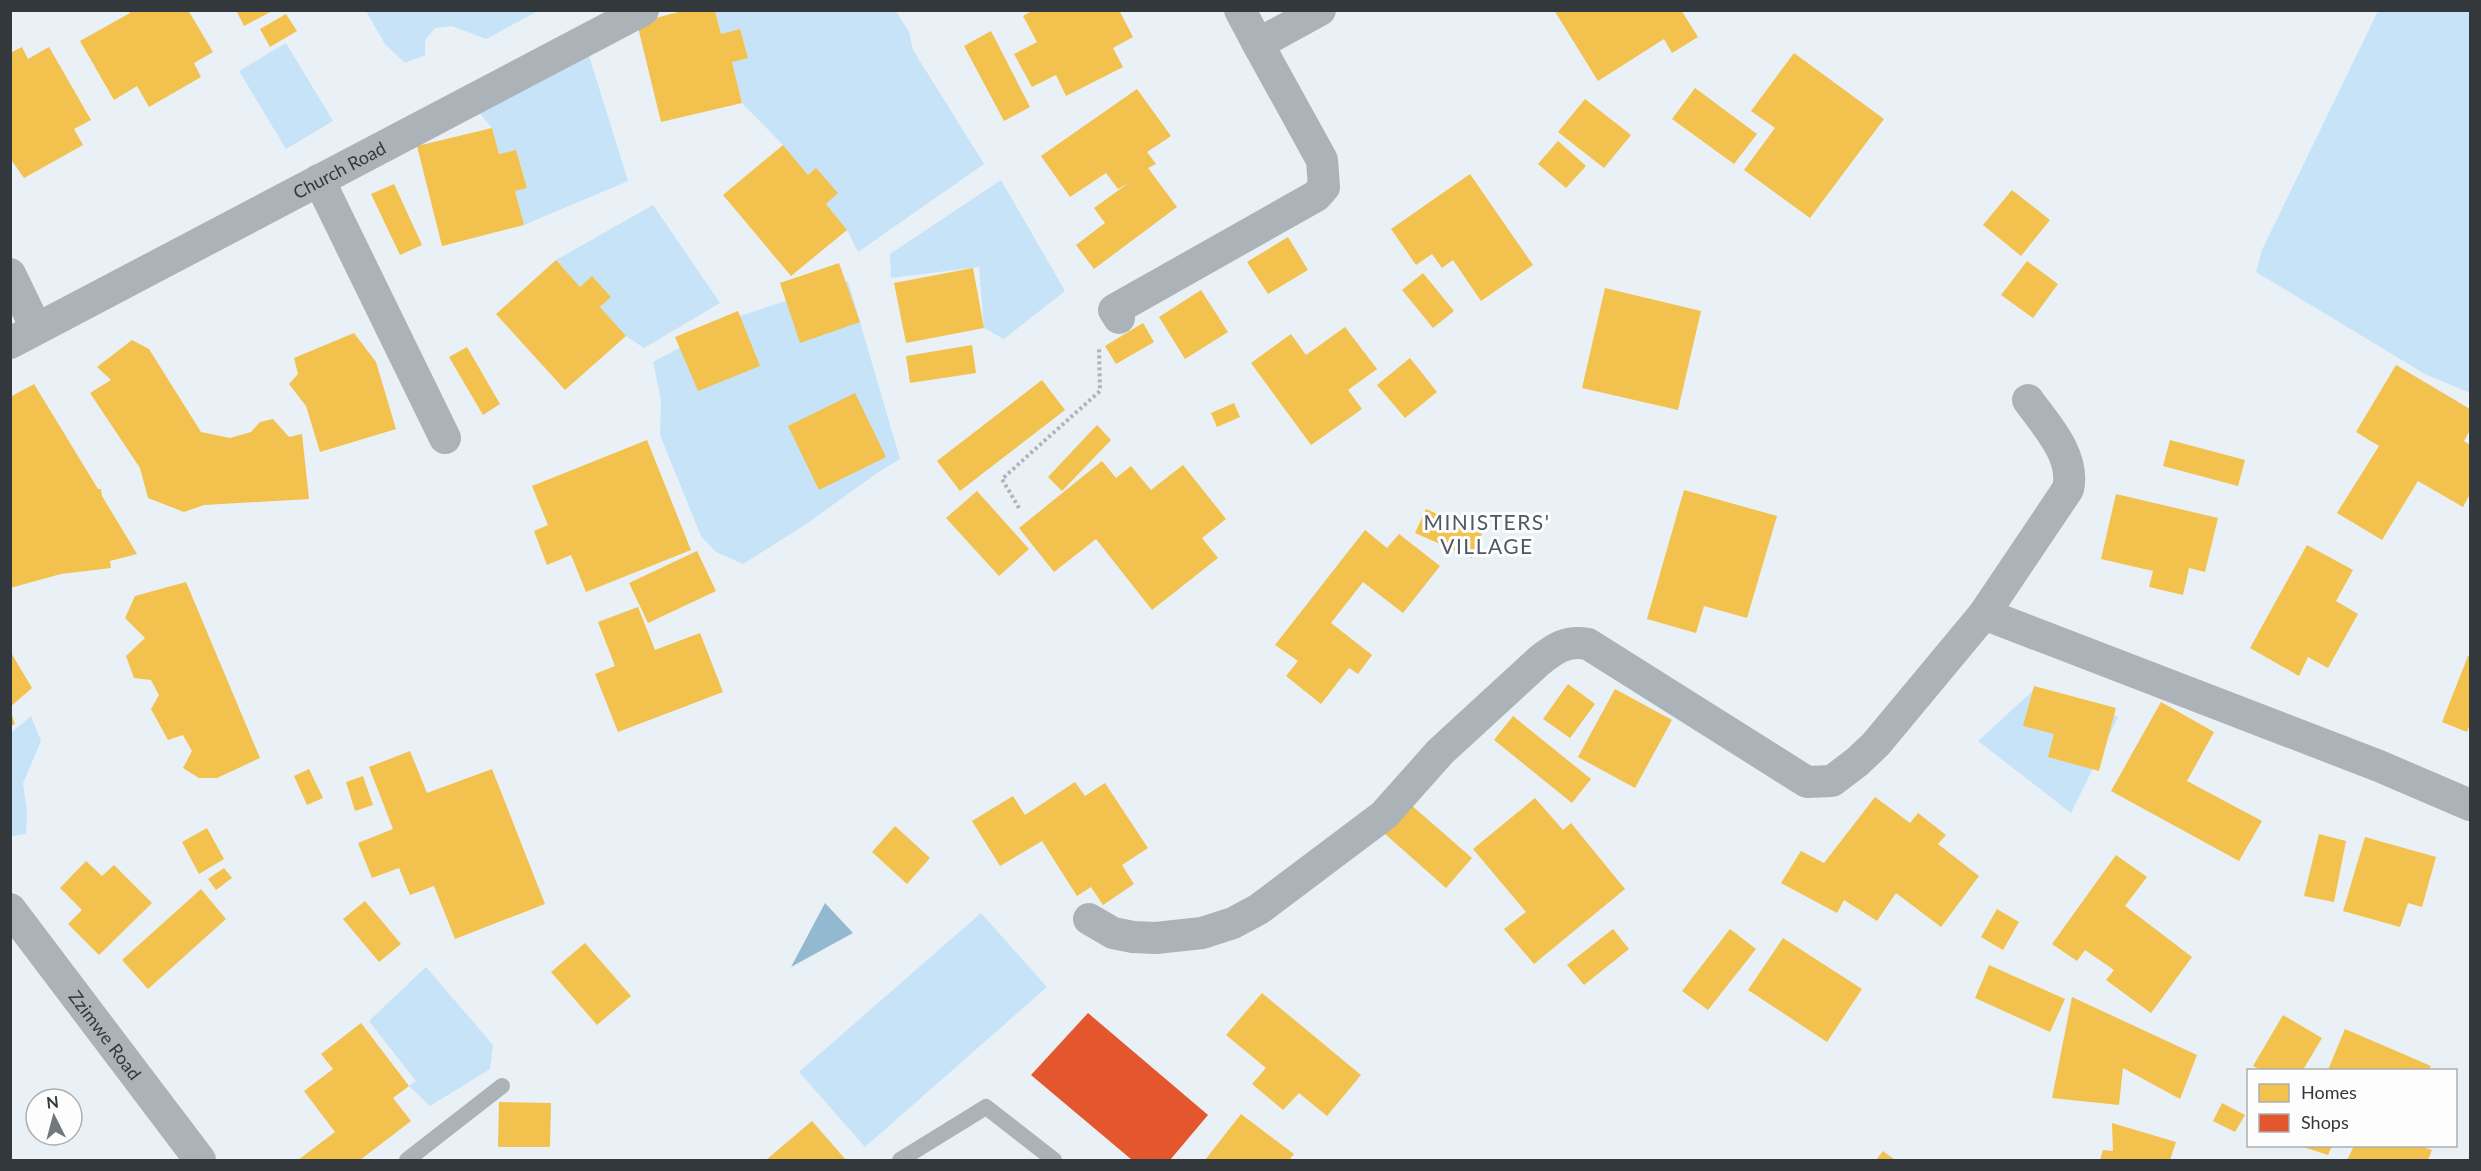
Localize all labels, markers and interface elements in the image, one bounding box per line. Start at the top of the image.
street label: Church Road [289,136,389,203]
district label: MINISTERS' VILLAGE [1423,509,1551,558]
street label: Zzimwe Road [65,986,146,1084]
legend [2247,1069,2457,1147]
text: Homes [2301,1081,2357,1103]
north arrow [24,1087,84,1147]
text: N [45,1091,60,1112]
text: Shops [2301,1111,2349,1133]

